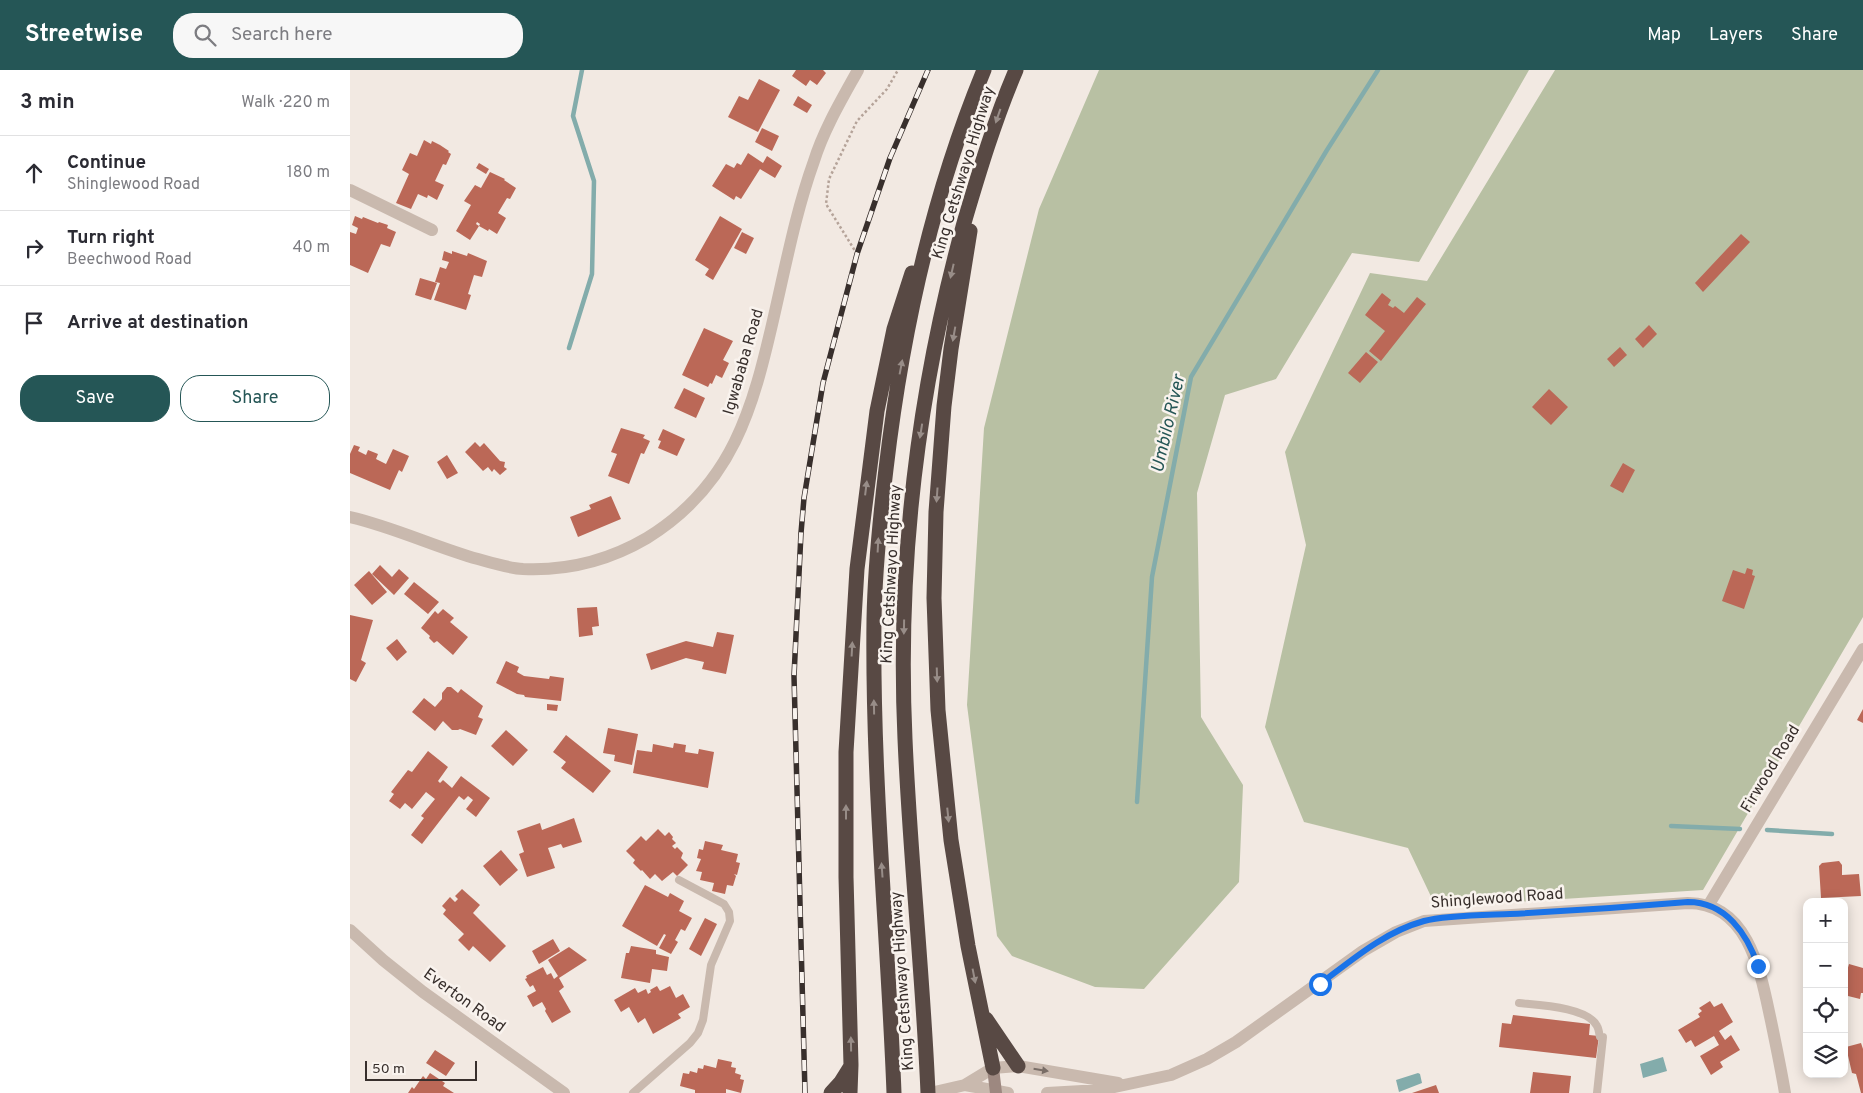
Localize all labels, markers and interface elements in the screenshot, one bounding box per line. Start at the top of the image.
search box [173,13,523,58]
text: Streetwise [25,20,143,50]
icon: search [191,21,219,49]
text: Search here [231,23,333,47]
text: Map [1647,24,1681,47]
text: Layers [1709,24,1763,47]
text: Share [1791,24,1838,47]
street label: King Cetshwayo Highway [928,84,1000,262]
text: 3 min [20,89,75,116]
text: Walk · 220 m [241,93,330,113]
one-way arrow [994,108,1002,123]
text: Continue [67,151,146,175]
icon: ahead [20,159,48,187]
text: 180 m [287,163,330,183]
text: Shinglewood Road [67,175,200,195]
text: Turn right [67,226,155,250]
icon: right [20,234,48,262]
text: 40 m [292,238,330,258]
text: Beechwood Road [67,250,192,270]
one-way arrow [948,264,956,279]
street label: Igwababa Road [719,307,769,417]
icon: arrive [20,309,48,337]
text: Arrive at destination [67,311,248,335]
one-way arrow [949,326,957,342]
one-way arrow [897,358,905,374]
water label: Umbilo River [1147,371,1192,475]
button: Save [20,375,170,422]
button: Share [180,375,330,422]
one-way arrow [916,423,924,439]
one-way arrow [862,479,870,495]
street label: King Cetshwayo Highway [877,484,907,664]
one-way arrow [932,488,940,504]
one-way arrow [875,537,883,553]
one-way arrow [900,620,908,636]
one-way arrow [848,641,856,657]
one-way arrow [933,668,941,684]
one-way arrow [870,699,878,715]
street label: Firwood Road [1737,722,1805,816]
one-way arrow [842,804,850,820]
one-way arrow [944,808,952,824]
one-way arrow [878,861,886,877]
street label: Shinglewood Road [1430,884,1564,914]
street label: King Cetshwayo Highway [887,891,919,1071]
map controls [1803,898,1848,1078]
button: + [1803,898,1848,943]
button: − [1803,943,1848,988]
route end [1747,955,1770,978]
street label: Everton Road [419,965,509,1037]
one-way arrow [970,968,978,983]
route start [1309,973,1332,996]
button: locate [1803,988,1848,1033]
button: layers [1803,1033,1848,1078]
one-way arrow [846,1036,854,1052]
scale bar [365,1058,478,1081]
text: 50 m [372,1061,405,1078]
one-way arrow [1033,1066,1049,1074]

